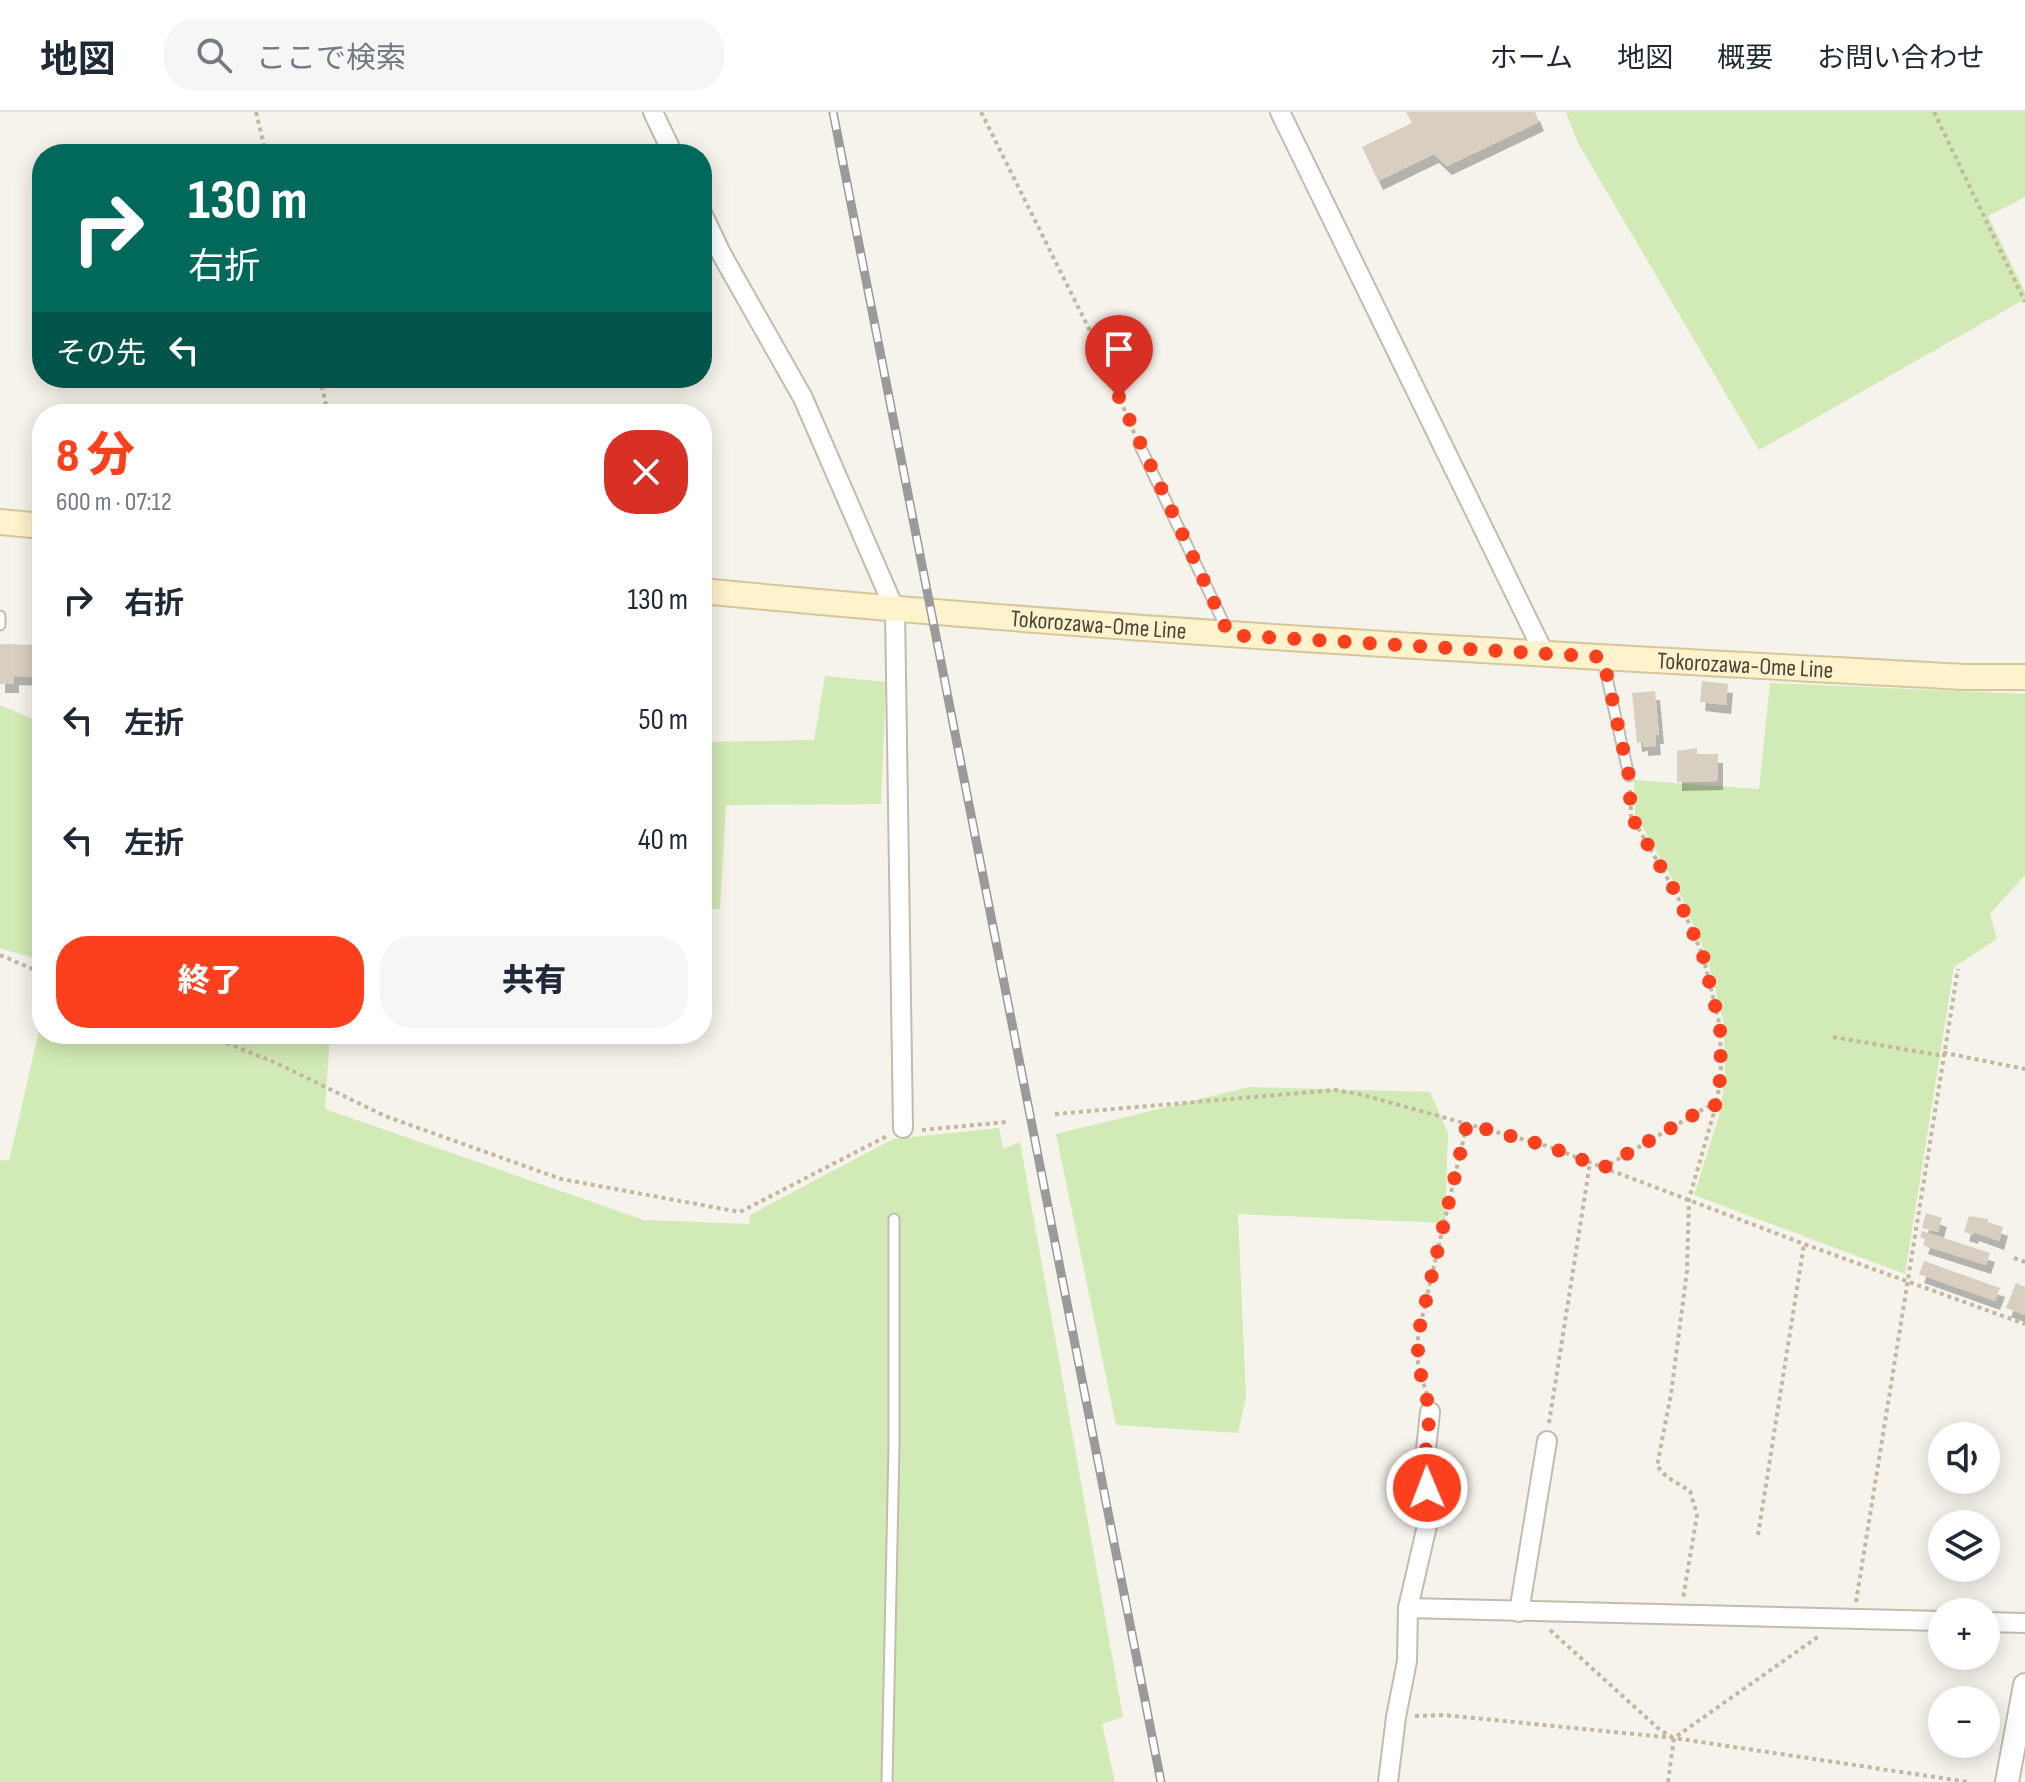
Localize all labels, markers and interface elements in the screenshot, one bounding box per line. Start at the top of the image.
search box [164,19,724,91]
icon: search [192,33,236,77]
text: 地図 [40,38,116,83]
text: ここで検索 [256,41,406,77]
text: ホーム [1490,42,1573,75]
text: 地図 [1617,42,1673,75]
text: 概要 [1717,42,1773,75]
text: お問い合わせ [1817,42,1985,75]
text: 130 m [188,168,308,235]
icon: right [56,176,160,280]
text: 右折 [188,246,260,289]
pin [1085,315,1153,397]
icon: arrive [1097,327,1141,371]
icon: left [162,328,206,372]
text: その先 [56,336,146,372]
text: 8 分 [56,428,135,485]
button: close [604,430,688,514]
text: 600 m · 07:12 [56,487,172,518]
icon: right [56,578,100,622]
text: 130 m [628,582,688,618]
text: 右折 [124,586,184,622]
street label: Tokorozawa-Ome Line [1010,604,1187,645]
street label: Tokorozawa-Ome Line [1656,646,1834,684]
icon: left [56,698,100,742]
text: 50 m [639,702,688,738]
text: 左折 [124,706,184,742]
icon: left [56,818,100,862]
text: 40 m [638,822,688,858]
text: 左折 [124,826,184,862]
button: 終了 [56,936,364,1028]
button: 共有 [380,936,688,1028]
map controls [1928,1422,2000,1758]
button: sound [1928,1422,2000,1494]
position arrow [1385,1446,1469,1530]
button: layers [1928,1510,2000,1582]
button: + [1928,1598,2000,1670]
button: − [1928,1686,2000,1758]

